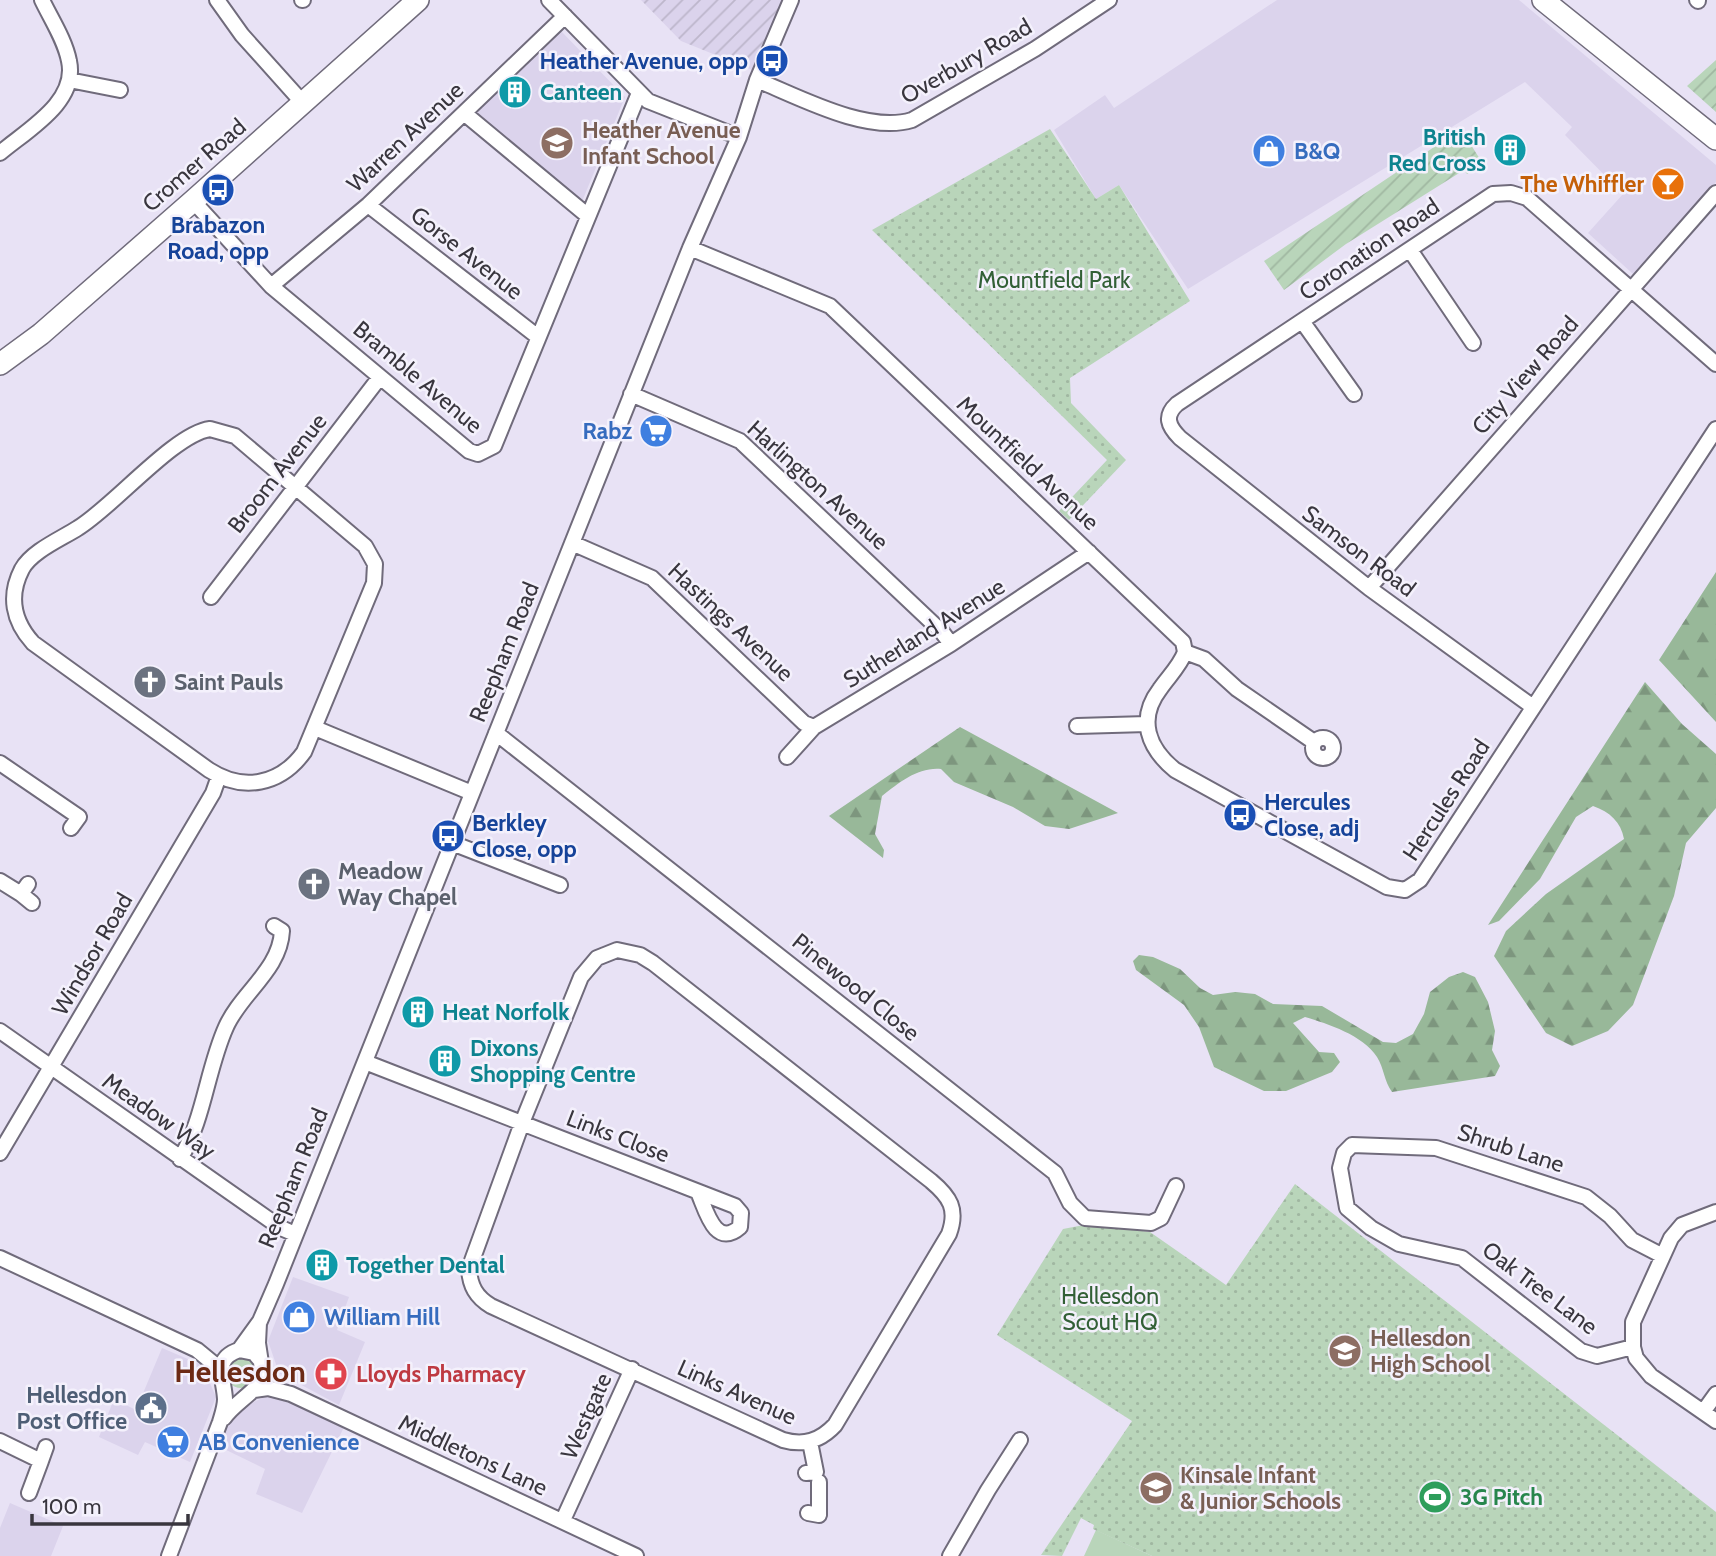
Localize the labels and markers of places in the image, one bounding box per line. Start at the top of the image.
bus stop icon: Heather Avenue, opp [753,42,791,80]
place label: Heather Avenue, opp [540,47,748,75]
building icon: Canteen [496,73,534,111]
place label: Canteen [540,78,622,106]
place label: Heather Avenue Infant School [582,116,741,170]
place label: British Red Cross [1388,123,1486,177]
school or university icon: Heather Avenue Infant School [538,124,576,162]
building icon: British Red Cross [1491,131,1529,169]
shop icon: B&Q [1250,132,1288,170]
place label: B&Q [1294,137,1340,165]
bar icon: The Whiffler [1649,165,1687,203]
place label: The Whiffler [1520,170,1644,198]
bus stop icon: Brabazon Road, opp [199,171,237,209]
place label: Brabazon Road, opp [167,211,269,265]
supermarket icon: Rabz [637,412,675,450]
place label: Rabz [582,417,632,445]
church icon: Saint Pauls [131,663,169,701]
place label: Saint Pauls [174,668,283,696]
place label: Hercules Close, adj [1264,788,1359,842]
bus stop icon: Hercules Close, adj [1221,796,1259,834]
place label: Berkley Close, opp [472,809,577,863]
bus stop icon: Berkley Close, opp [429,817,467,855]
place label: Meadow Way Chapel [338,857,457,911]
church icon: Meadow Way Chapel [295,865,333,903]
building icon: Heat Norfolk [399,993,437,1031]
place label: Heat Norfolk [442,998,570,1026]
place label: Dixons Shopping Centre [470,1034,636,1088]
building icon: Dixons Shopping Centre [426,1042,464,1080]
building icon: Together Dental [303,1246,341,1284]
place label: Together Dental [346,1251,505,1279]
shop icon: William Hill [280,1298,318,1336]
place label: William Hill [324,1303,440,1331]
place label: Hellesdon High School [1370,1324,1490,1378]
school or university icon: Hellesdon High School [1326,1332,1364,1370]
pharmacy icon: Lloyds Pharmacy [312,1355,350,1393]
place label: Lloyds Pharmacy [356,1360,526,1388]
place label: Hellesdon Post Office [17,1381,127,1435]
public building icon: Hellesdon Post Office [132,1389,170,1427]
supermarket icon: AB Convenience [154,1423,192,1461]
place label: AB Convenience [198,1428,359,1456]
place label: Kinsale Infant & Junior Schools [1180,1461,1341,1515]
school or university icon: Kinsale Infant & Junior Schools [1137,1469,1175,1507]
sports icon: 3G Pitch [1416,1478,1454,1516]
place label: 3G Pitch [1460,1483,1543,1511]

